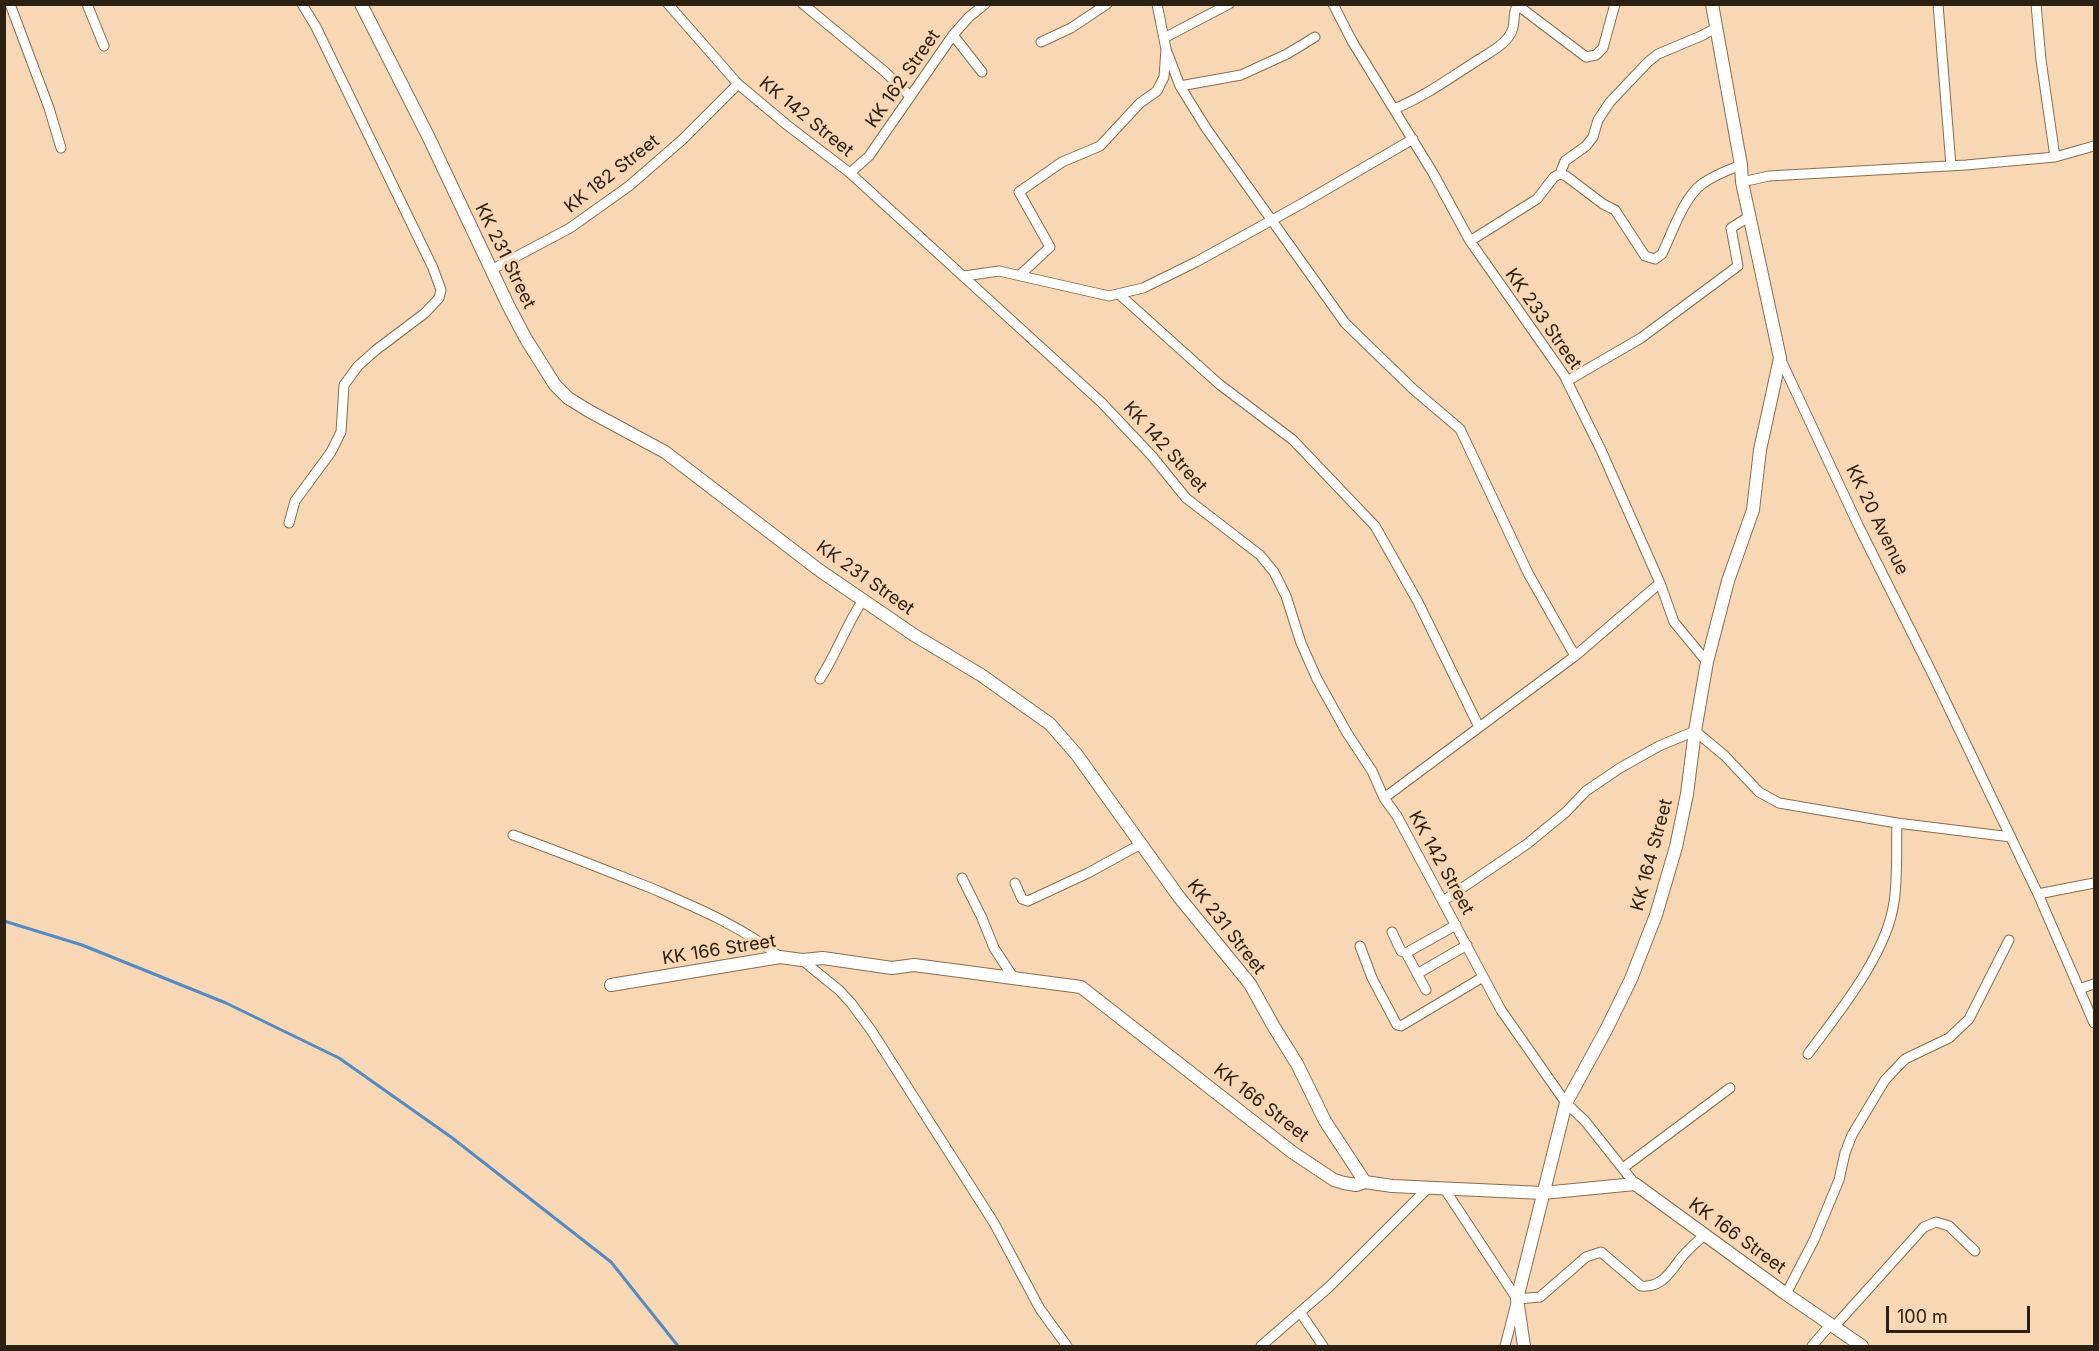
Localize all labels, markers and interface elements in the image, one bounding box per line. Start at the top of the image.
street label: KK 162 Street [861,26,945,132]
street label: KK 142 Street [755,72,857,162]
street label: KK 182 Street [560,130,664,218]
street label: KK 231 Street [470,200,540,312]
street label: KK 233 Street [1500,264,1586,374]
street label: KK 142 Street [1118,397,1212,497]
street label: KK 20 Avenue [1841,461,1913,579]
street label: KK 231 Street [812,536,918,620]
street label: KK 164 Street [1627,797,1677,913]
street label: KK 142 Street [1404,807,1478,919]
street label: KK 231 Street [1182,875,1270,979]
street label: KK 166 Street [661,930,777,970]
street label: KK 166 Street [1209,1059,1313,1147]
street label: KK 166 Street [1684,1194,1790,1278]
scale bar [1889,1294,2033,1332]
text: 100 m [1897,1306,1948,1327]

